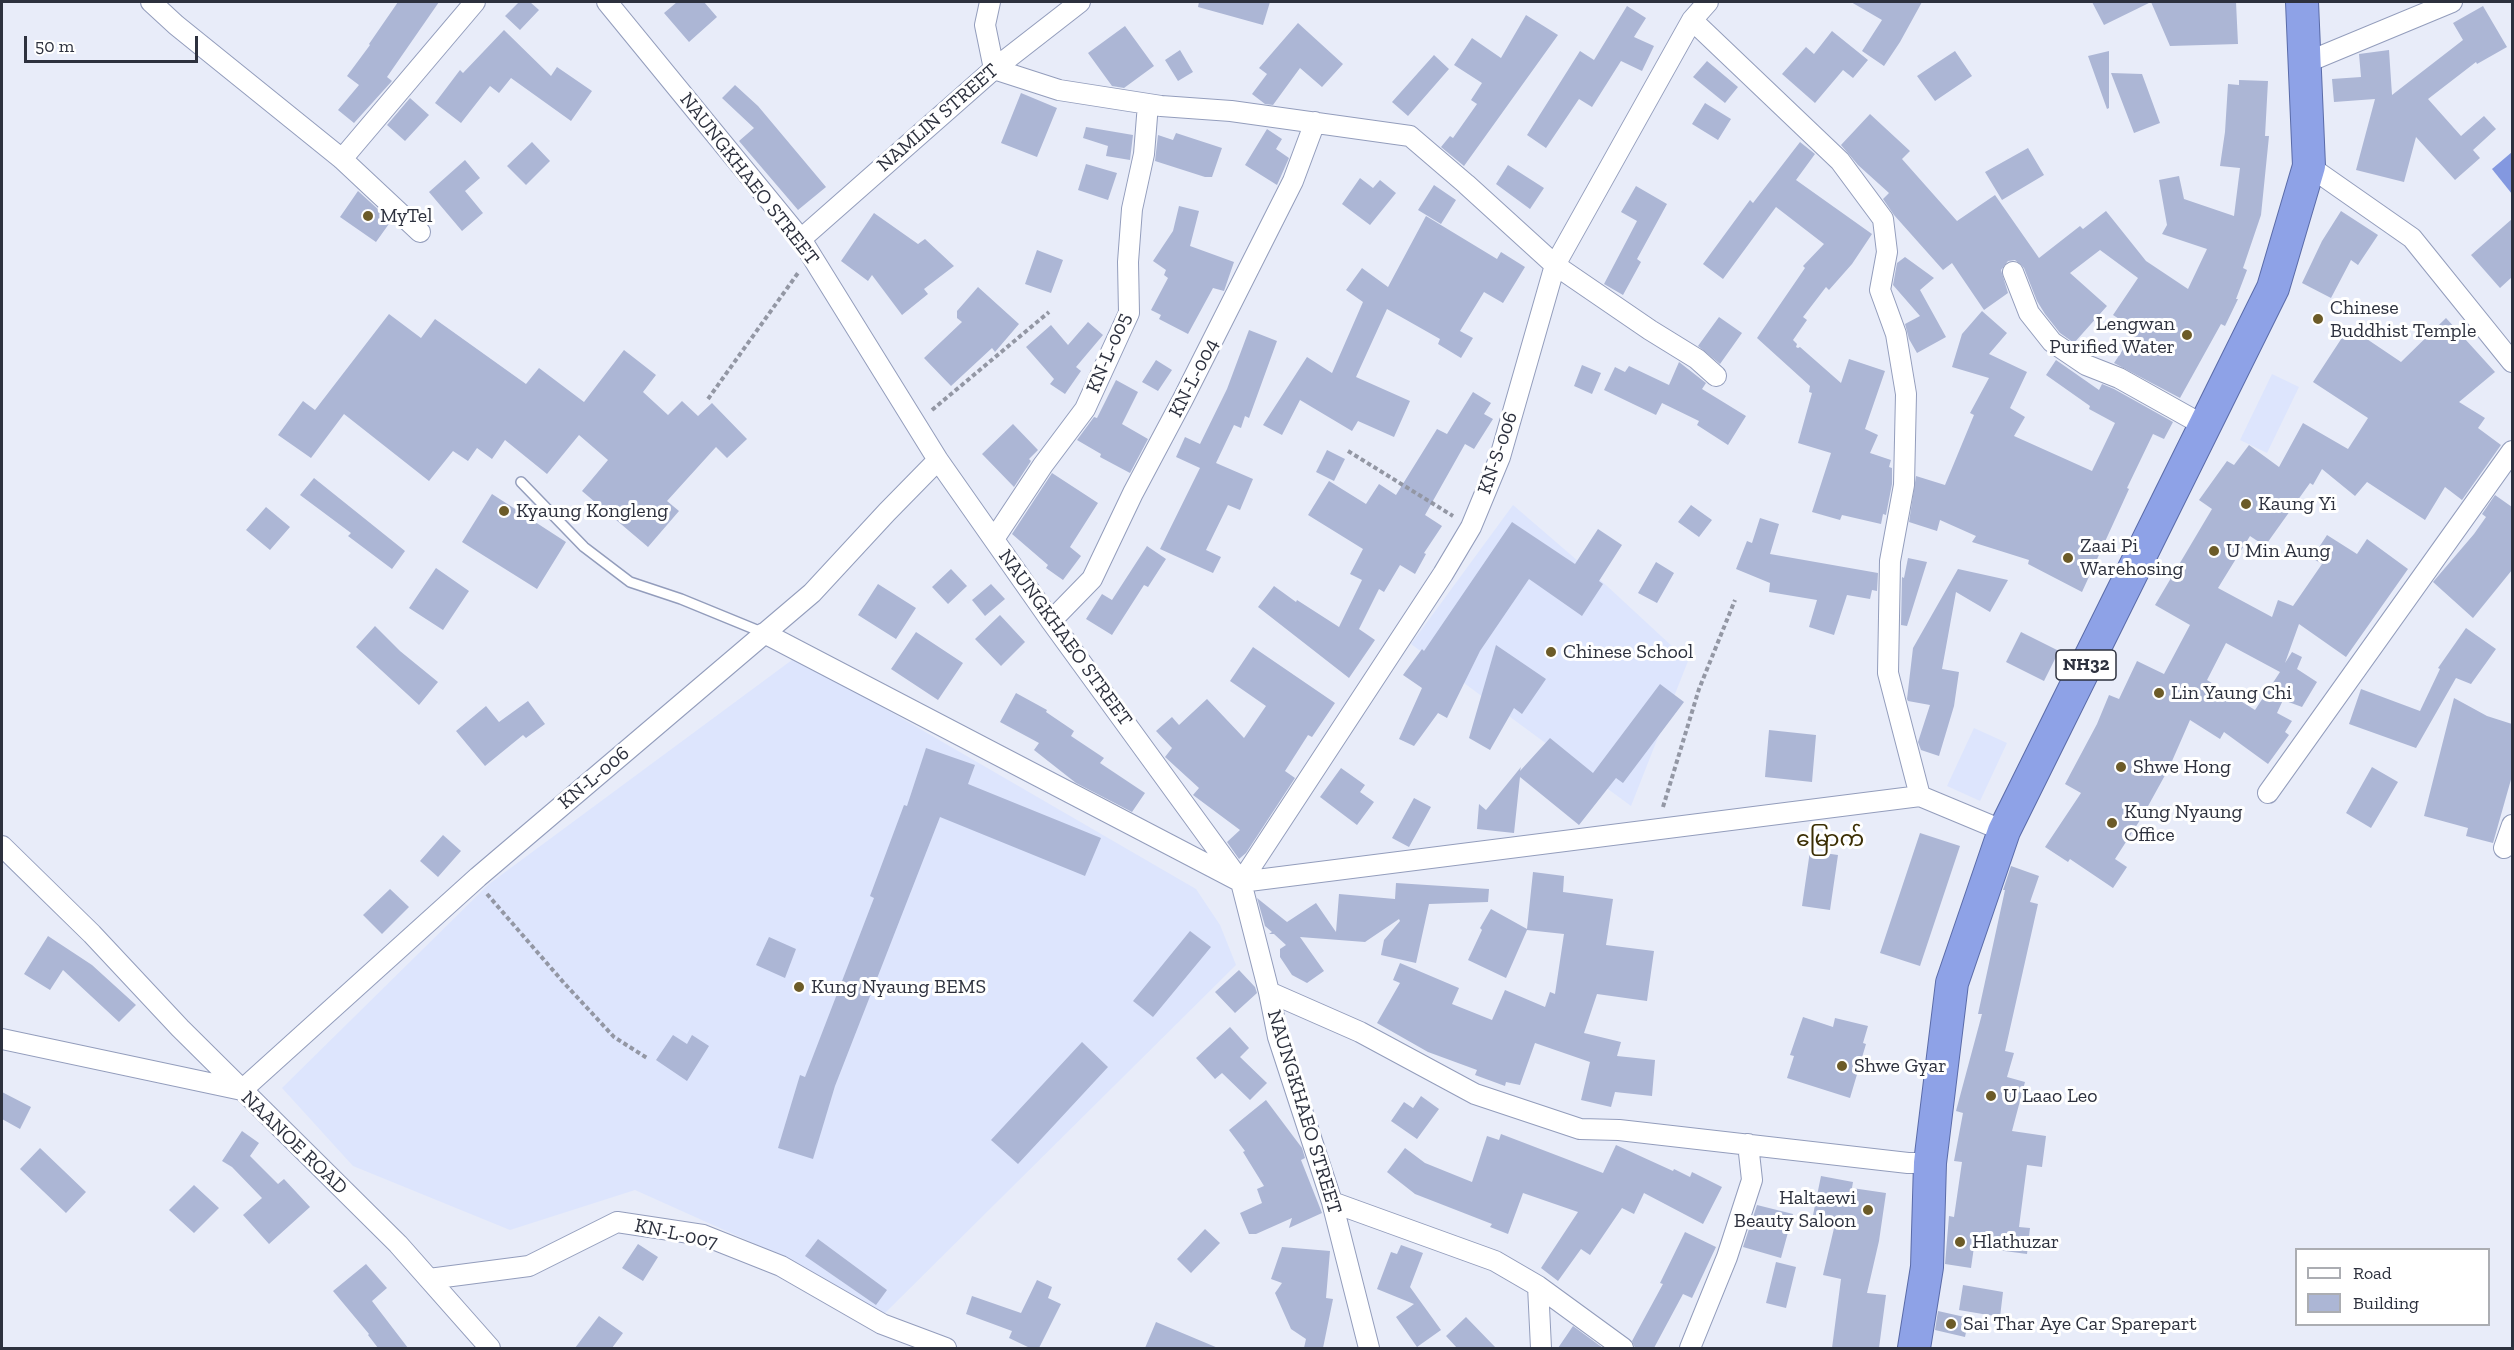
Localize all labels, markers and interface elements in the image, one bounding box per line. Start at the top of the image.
scale bar [27,24,201,62]
text: 50 m [35,35,74,57]
street label: NAMLIN STREET [872,59,1004,177]
street label: NAUNGKHAEO STREET [674,88,824,270]
place label: MyTel [380,204,433,228]
marker: MyTel [361,209,375,223]
place label: Chinese Buddhist Temple [2330,296,2476,343]
street label: KN-L-005 [1081,309,1137,397]
place label: Lengwan Purified Water [2049,312,2175,359]
marker: Chinese Buddhist Temple [2311,312,2325,326]
marker: Lengwan Purified Water [2180,328,2194,342]
street label: KN-L-004 [1164,335,1224,421]
street label: KN-S-006 [1473,409,1523,497]
place label: Kaung Yi [2258,492,2336,516]
marker: Kaung Yi [2239,497,2253,511]
place label: Kyaung Kongleng [516,499,668,523]
marker: Kyaung Kongleng [497,504,511,518]
place label: Zaai Pi Warehosing [2080,534,2183,581]
place label: U Min Aung [2226,539,2330,563]
marker: U Min Aung [2207,544,2221,558]
street label: NAUNGKHAEO STREET [993,545,1137,731]
marker: Zaai Pi Warehosing [2061,551,2075,565]
place label: Chinese School [1563,640,1693,664]
marker: Chinese School [1544,645,1558,659]
road number: NH32 [2056,650,2116,680]
place label: Lin Yaung Chi [2171,681,2292,705]
marker: Lin Yaung Chi [2152,686,2166,700]
street label: KN-L-006 [554,741,634,815]
place label: Shwe Hong [2133,755,2231,779]
marker: Shwe Hong [2114,760,2128,774]
place label: Kung Nyaung Office [2124,800,2242,847]
marker: Kung Nyaung Office [2105,816,2119,830]
district label: မြောက် [1796,827,1864,853]
place label: Kung Nyaung BEMS [811,975,986,999]
marker: Kung Nyaung BEMS [792,980,806,994]
street label: NAUNGKHAEO STREET [1261,1007,1347,1217]
place label: Shwe Gyar [1854,1054,1947,1078]
marker: Shwe Gyar [1835,1059,1849,1073]
place label: U Laao Leo [2003,1084,2097,1108]
street label: NAANOE ROAD [236,1086,352,1200]
marker: U Laao Leo [1984,1089,1998,1103]
place label: Haltaewi Beauty Saloon [1734,1186,1856,1233]
marker: Haltaewi Beauty Saloon [1861,1203,1875,1217]
street label: KN-L-007 [632,1214,720,1254]
place label: Hlathuzar [1972,1230,2059,1254]
marker: Hlathuzar [1953,1235,1967,1249]
legend [2295,1248,2490,1326]
text: Road [2353,1262,2392,1284]
text: Building [2353,1292,2419,1314]
place label: Sai Thar Aye Car Sparepart [1963,1312,2197,1336]
marker: Sai Thar Aye Car Sparepart [1944,1317,1958,1331]

